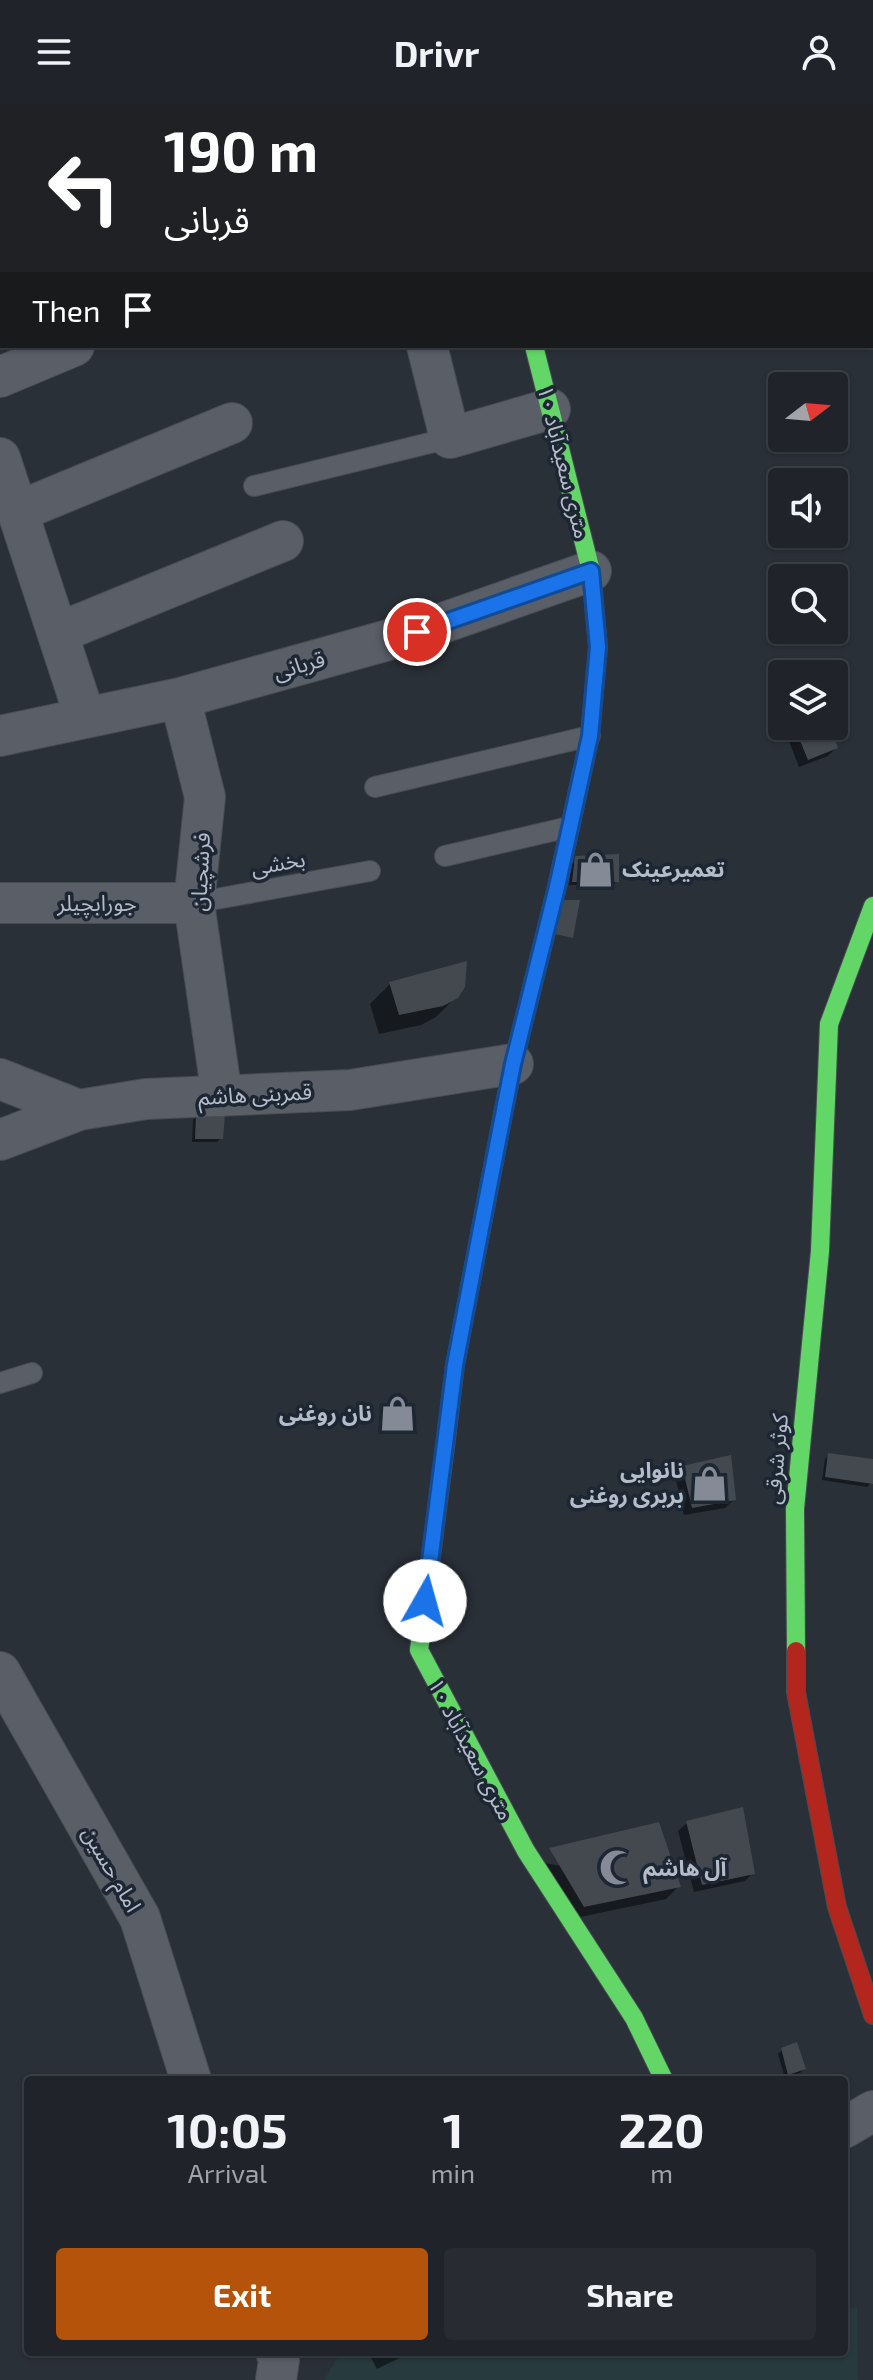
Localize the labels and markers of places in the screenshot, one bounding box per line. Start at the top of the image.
pin [383,598,451,666]
shop icon: تعمیرعینک [577,850,615,888]
place label: تعمیرعینک [622,855,725,882]
shop icon: نان روغنی [379,1394,417,1432]
place label: نان روغنی [279,1399,372,1427]
place label: نانوایی بربری روغنی [570,1456,684,1509]
shop icon: نانوایی بربری روغنی [691,1464,729,1502]
mosque icon: آل هاشم [598,1849,636,1887]
place label: آل هاشم [643,1854,727,1885]

